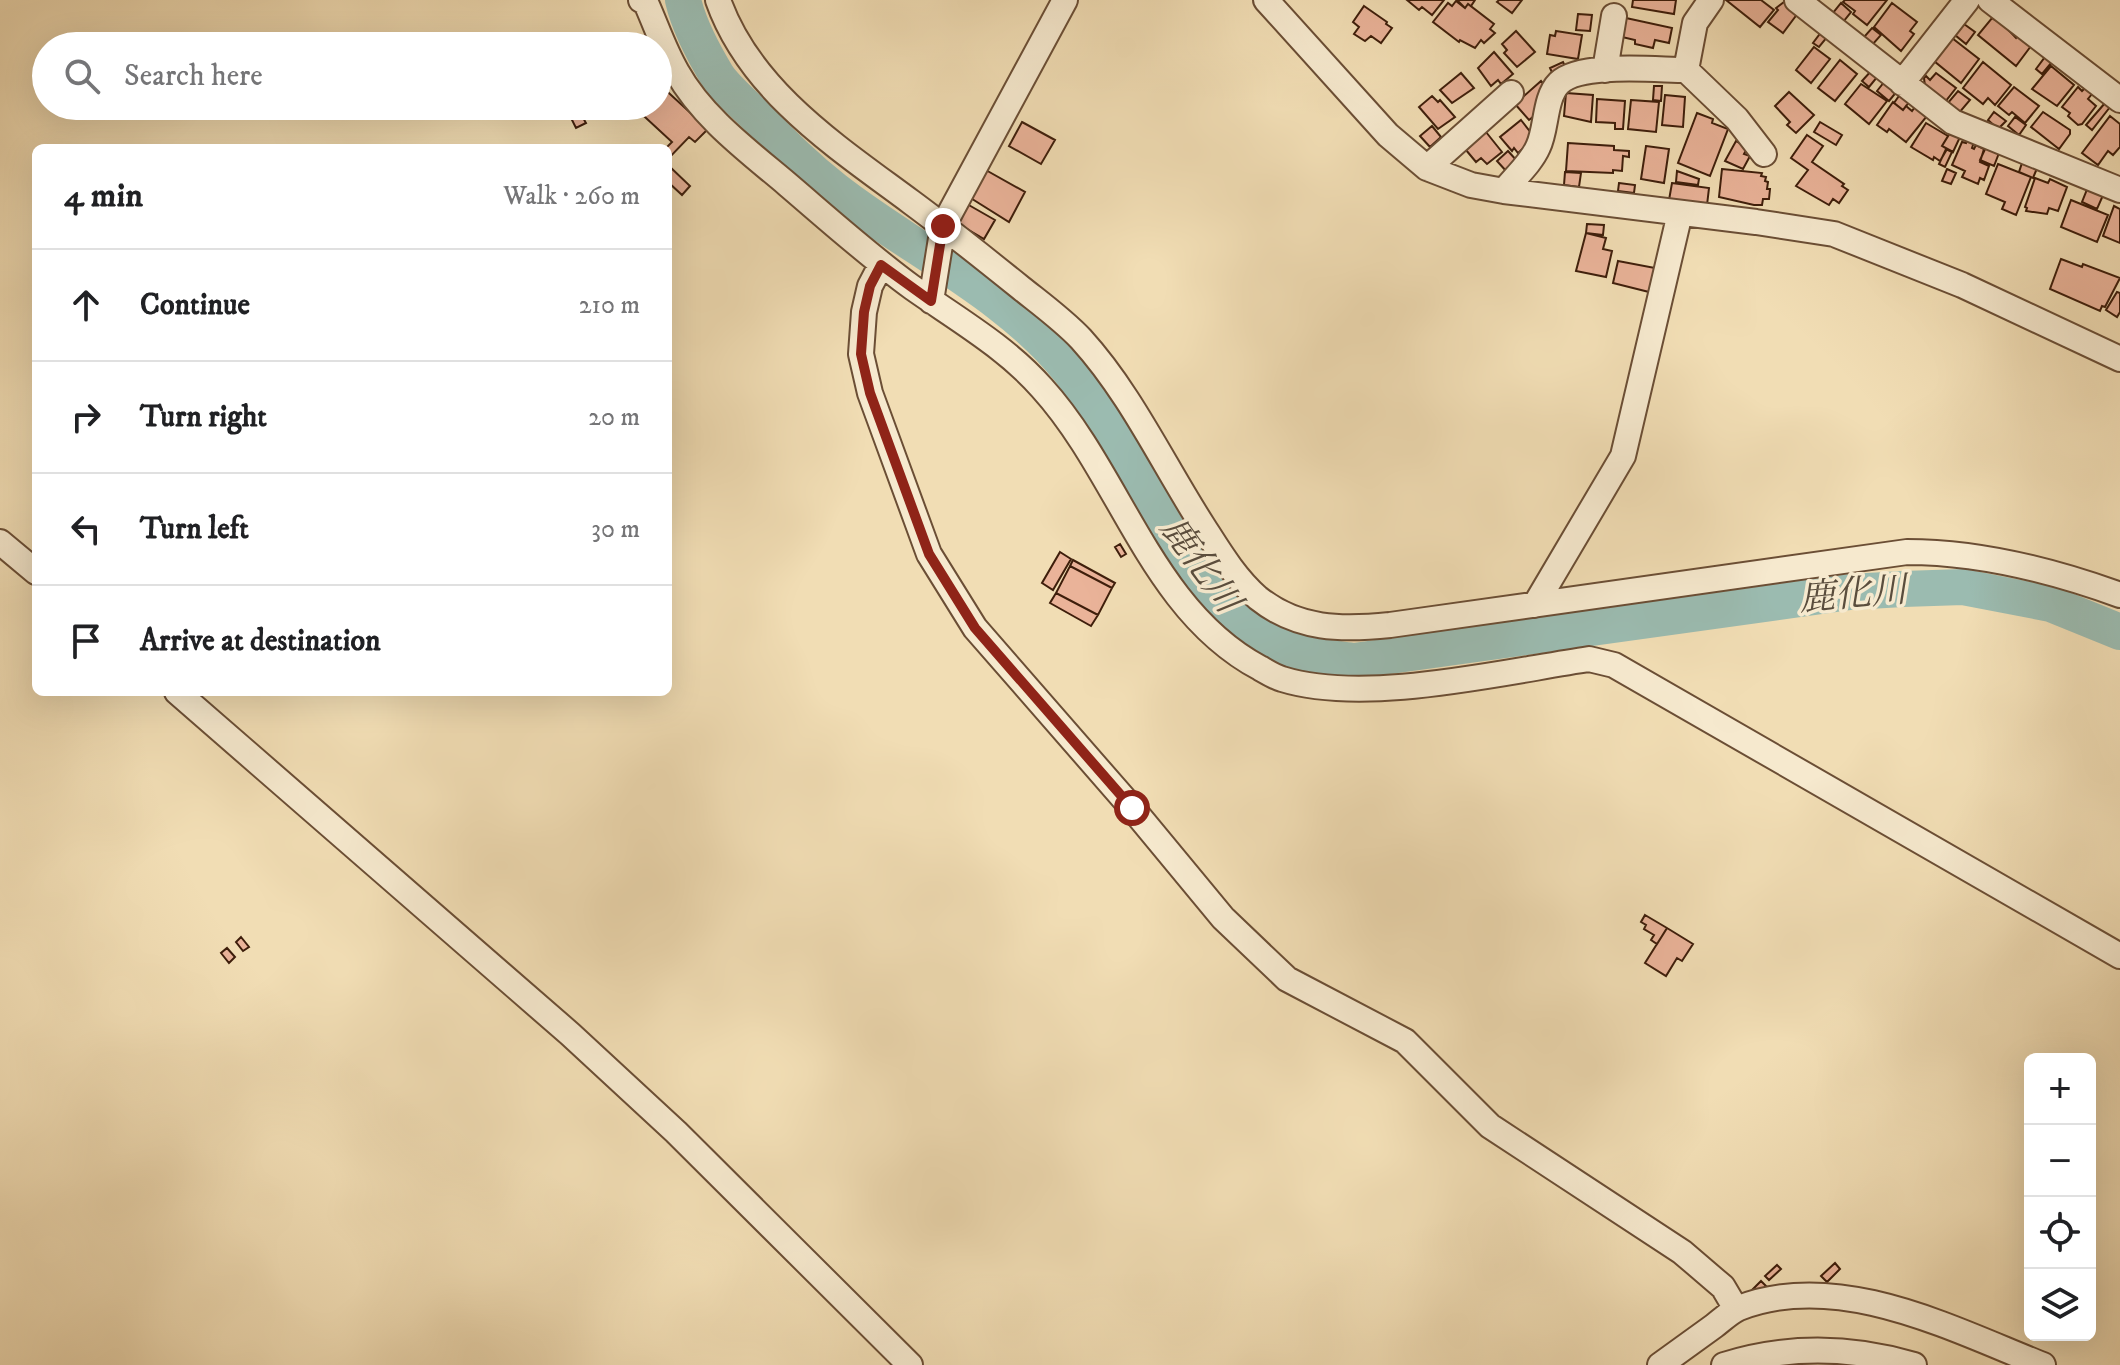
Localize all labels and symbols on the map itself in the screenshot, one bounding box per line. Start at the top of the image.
route end [925,208,961,244]
water label: 鹿化川 [1150,508,1252,625]
water label: 鹿化川 [1797,568,1913,622]
route start [1114,790,1150,826]

